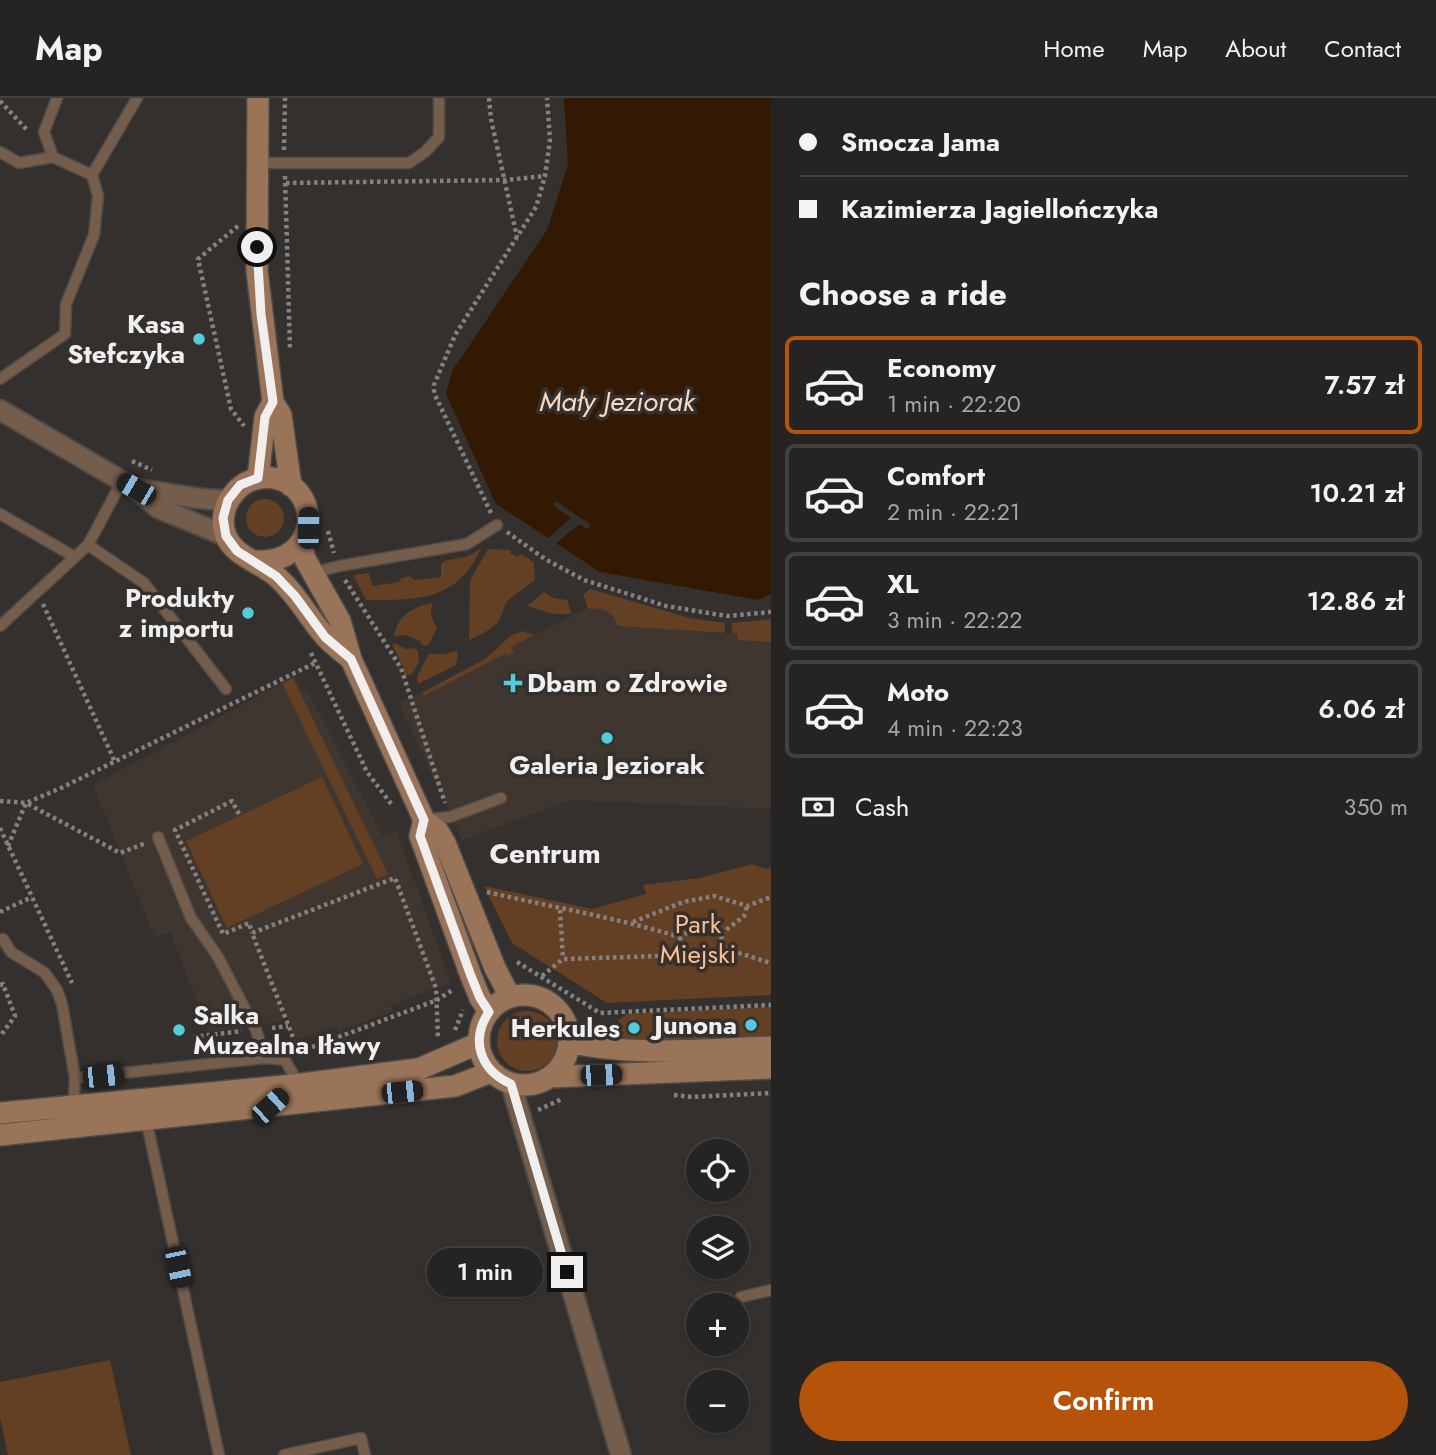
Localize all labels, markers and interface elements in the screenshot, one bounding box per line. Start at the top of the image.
text: Map [35,25,103,72]
text: Home [1043,31,1105,66]
text: Map [1143,31,1187,66]
text: About [1225,31,1286,66]
text: Contact [1324,31,1401,66]
text: Smocza Jama [841,123,1000,161]
text: Kazimierza Jagiellończyka [841,190,1158,228]
route start [241,231,273,263]
text: Choose a ride [799,271,1007,317]
place label: Kasa Stefczyka [67,305,185,373]
marker: Kasa Stefczyka [191,331,207,347]
text: Economy [887,349,996,387]
icon: car [803,354,866,417]
text: 7.57 zł [1325,366,1404,404]
water label: Mały Jeziorak [539,381,696,422]
text: 1 min · 22:20 [887,387,1021,421]
text: Comfort [887,457,985,495]
icon: car [803,462,866,525]
car [113,469,160,509]
text: 10.21 zł [1310,474,1404,512]
text: 2 min · 22:21 [887,495,1020,529]
car [298,507,319,549]
text: XL [887,565,919,603]
icon: car [803,570,866,633]
place label: Produkty z importu [119,579,234,647]
text: 12.86 zł [1307,582,1404,620]
text: 3 min · 22:22 [887,603,1022,637]
marker: Produkty z importu [240,605,256,621]
place label: Dbam o Zdrowie [527,664,728,702]
text: Moto [887,673,949,711]
marker: Dbam o Zdrowie [505,675,521,691]
icon: car [803,678,866,741]
text: 6.06 zł [1318,690,1404,728]
text: 4 min · 22:23 [887,711,1023,745]
marker: Galeria Jeziorak [599,730,615,746]
place label: Galeria Jeziorak [509,746,705,784]
icon: cash [799,788,837,826]
text: Cash [855,788,909,826]
text: 350 m [1344,790,1408,824]
district label: Centrum [489,833,601,874]
park label: Park Miejski [660,905,736,973]
place label: Salka Muzealna Iławy [193,996,381,1064]
place label: Junona [649,1006,737,1044]
place label: Herkules [511,1009,620,1047]
marker: Junona [743,1017,759,1033]
marker: Herkules [626,1020,642,1036]
marker: Salka Muzealna Iławy [171,1022,187,1038]
car [82,1063,125,1089]
car [580,1064,623,1086]
car [381,1079,424,1105]
car [248,1084,293,1128]
map controls [686,1139,749,1433]
button: locate [686,1139,749,1202]
button: layers [686,1216,749,1279]
car [164,1244,193,1290]
callout: 1 min [427,1248,542,1296]
text: 1 min [457,1255,513,1289]
route end [551,1256,583,1288]
button: + [686,1293,749,1356]
button: Confirm [799,1361,1408,1441]
button: − [686,1370,749,1433]

